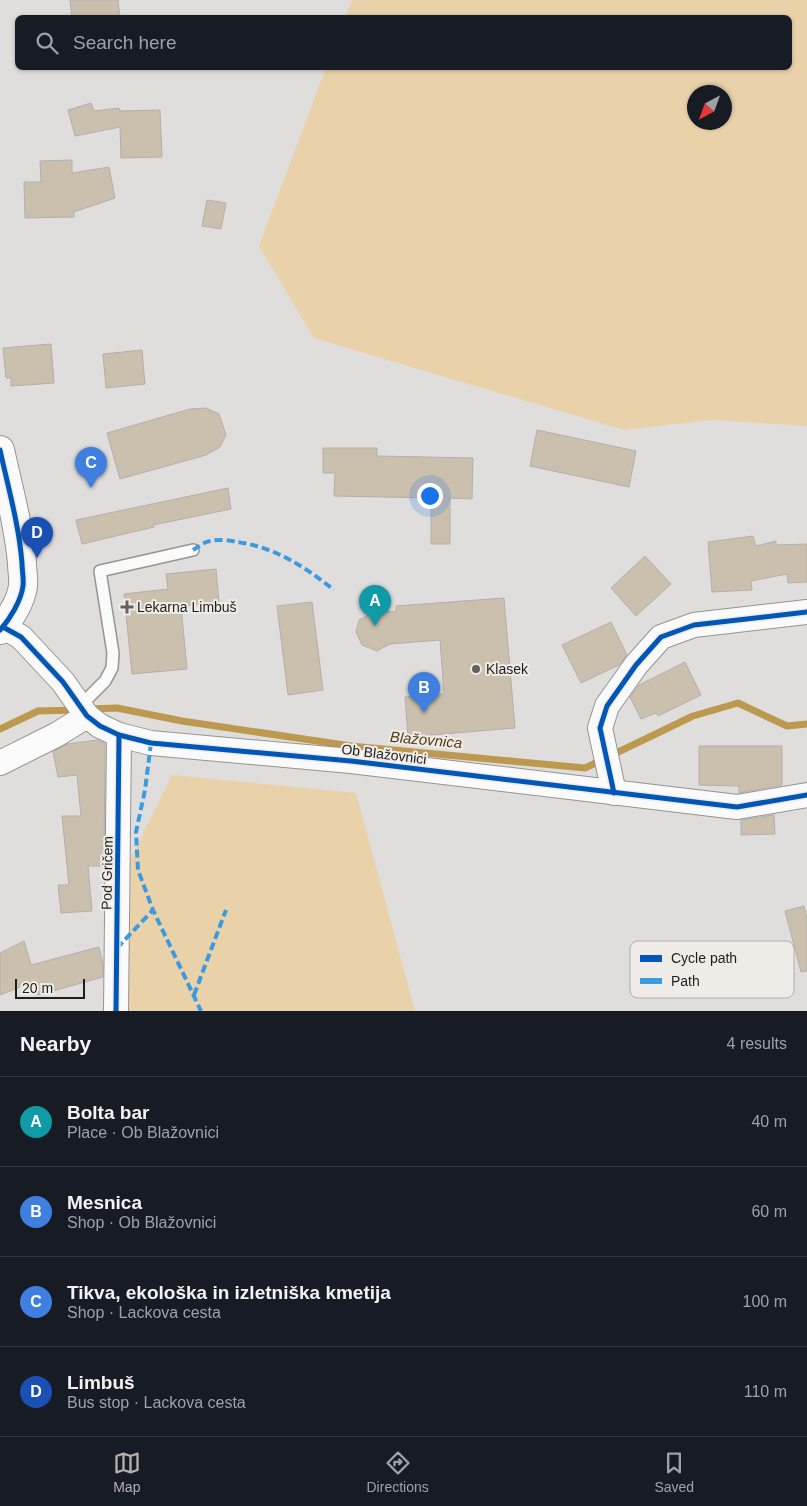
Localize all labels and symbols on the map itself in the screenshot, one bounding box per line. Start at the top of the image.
north arrow [687,85,732,130]
pin: C [75,447,107,488]
your location [417,483,443,509]
pin: D [21,517,53,558]
pin: A [359,585,391,626]
place label: Lekarna Limbuš [137,599,237,615]
marker: Lekarna Limbuš [121,601,133,613]
place label: Klasek [486,661,529,677]
marker: Klasek [470,663,482,675]
pin: B [408,672,440,713]
water label: Blažovnica [389,728,463,751]
street label: Ob Blažovnici [341,741,427,767]
street label: Pod Gričem [98,836,116,910]
legend [630,941,794,998]
text: Cycle path [671,950,737,966]
text: Path [671,973,700,989]
scale bar [15,976,85,999]

